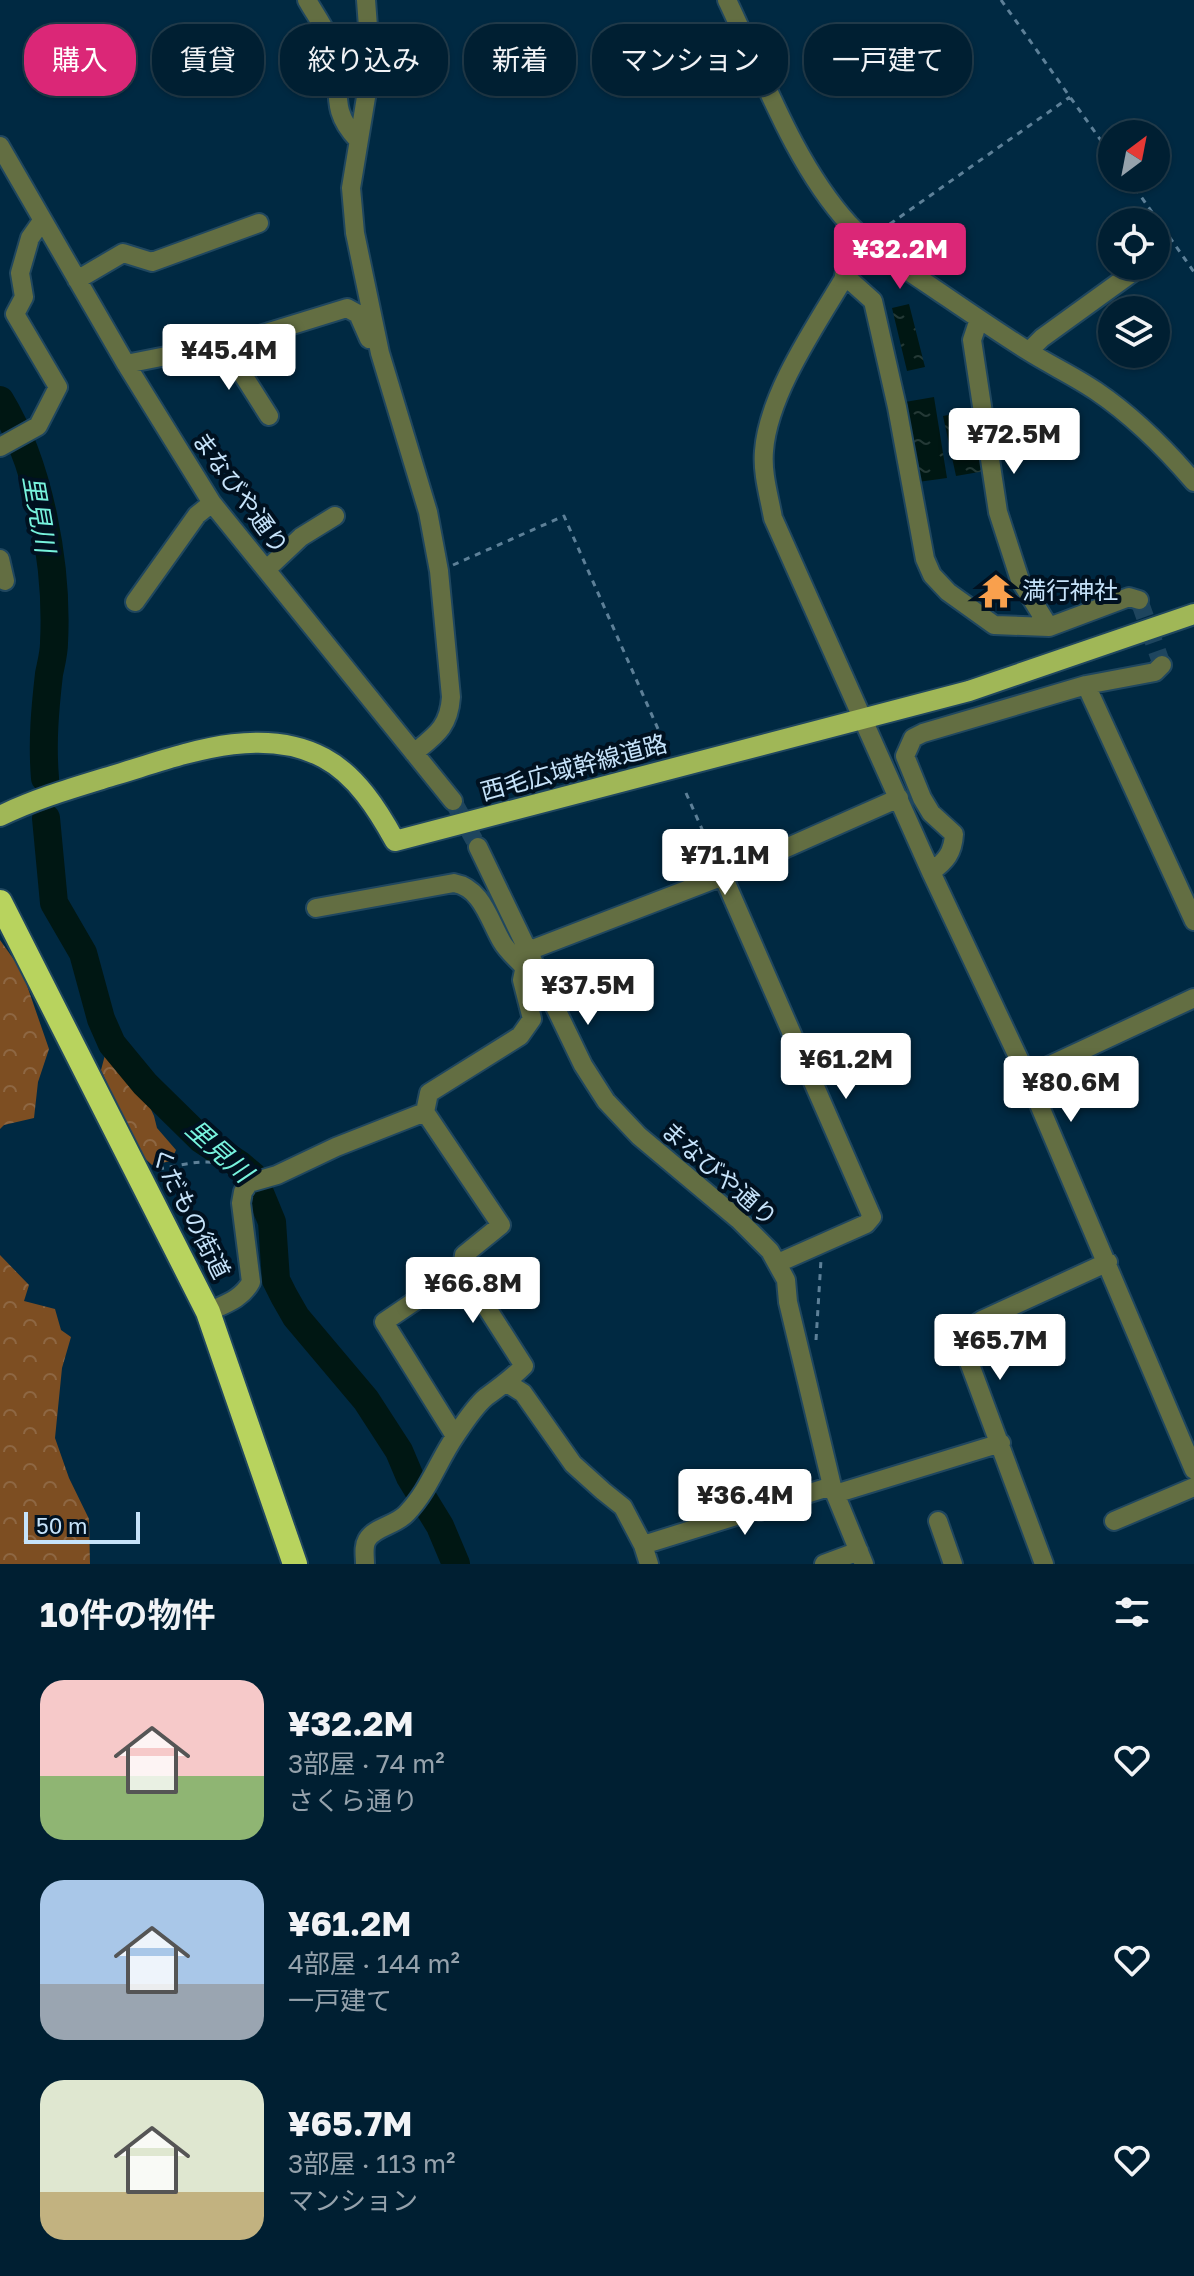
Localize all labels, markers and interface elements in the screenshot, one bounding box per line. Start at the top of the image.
chip: 購入 [24,24,136,96]
chip: 賃貸 [152,24,264,96]
chip: 絞り込み [280,24,448,96]
chip: 新着 [464,24,576,96]
chip: マンション [592,24,788,96]
chip: 一戸建て [804,24,972,96]
north arrow [1098,120,1170,192]
map controls [1098,120,1170,368]
button: locate [1098,208,1170,280]
pin: ¥32.2M [835,223,965,291]
text: ¥32.2M [852,233,948,264]
button: layers [1098,296,1170,368]
pin: ¥45.4M [164,324,294,392]
text: ¥45.4M [181,334,277,365]
pin: ¥72.5M [949,408,1079,476]
text: ¥72.5M [967,418,1061,449]
street label: まなびや通り [187,425,295,559]
water label: 里見川 [17,473,62,558]
temple icon: 満行神社 [977,572,1015,610]
place label: 満行神社 [1022,575,1118,604]
street label: 西毛広域幹線道路 [477,728,670,805]
pin: ¥71.1M [660,829,790,897]
text: ¥71.1M [680,839,770,870]
pin: ¥37.5M [523,959,653,1027]
text: ¥37.5M [541,969,635,1000]
pin: ¥61.2M [781,1033,911,1101]
text: ¥61.2M [799,1043,893,1074]
pin: ¥80.6M [1006,1056,1136,1124]
text: ¥80.6M [1022,1066,1120,1097]
water label: 里見川 [180,1113,261,1190]
street label: まなびや通り [656,1115,784,1231]
street label: くだもの街道 [146,1142,237,1283]
pin: ¥66.8M [408,1257,538,1325]
text: ¥66.8M [424,1267,522,1298]
pin: ¥65.7M [935,1314,1065,1382]
text: ¥65.7M [952,1324,1048,1355]
pin: ¥36.4M [680,1469,810,1537]
text: ¥36.4M [696,1479,794,1510]
scale bar [24,1508,140,1544]
text: 50 m [36,1512,87,1539]
icon: filters [1110,1590,1154,1634]
text: 10件の物件 [40,1594,216,1634]
text: ¥32.2M [288,1703,414,1743]
icon: home [104,1712,200,1808]
icon: heart [1110,1738,1154,1782]
text: 3部屋 · 74 m² [288,1748,445,1779]
text: さくら通り [288,1785,418,1816]
text: ¥61.2M [288,1903,411,1943]
icon: home [104,1912,200,2008]
icon: heart [1110,1938,1154,1982]
text: 4部屋 · 144 m² [288,1948,460,1979]
text: 一戸建て [288,1985,392,2016]
text: ¥65.7M [288,2103,412,2143]
icon: home [104,2112,200,2208]
icon: heart [1110,2138,1154,2182]
text: 3部屋 · 113 m² [288,2148,455,2179]
text: マンション [288,2185,418,2216]

